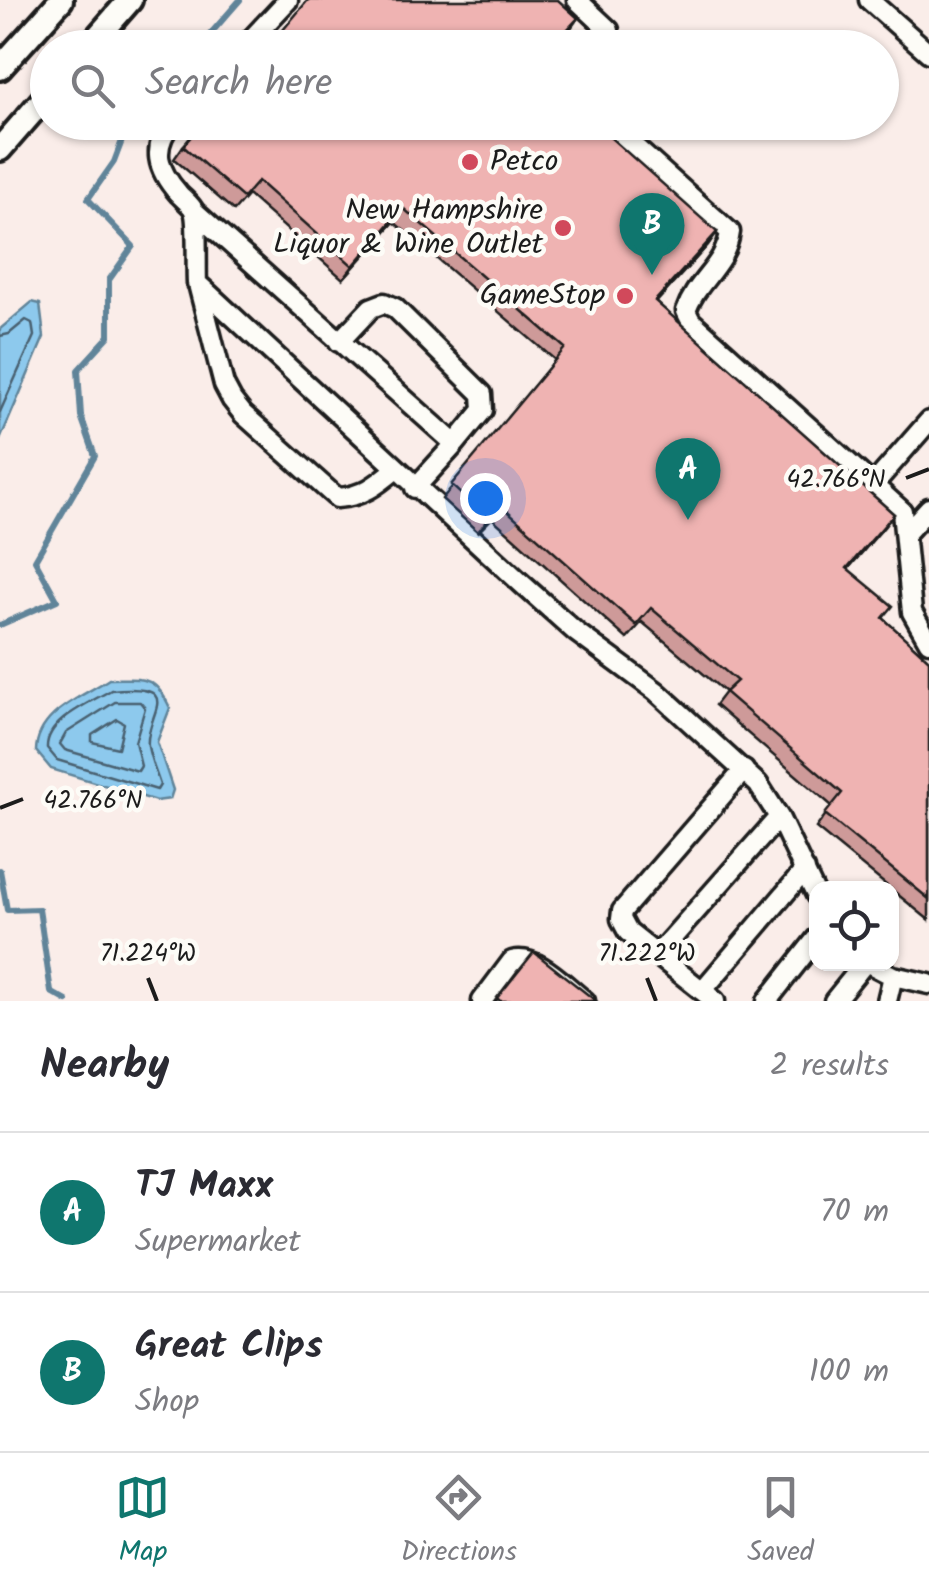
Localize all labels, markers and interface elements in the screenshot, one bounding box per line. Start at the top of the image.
search box [30,30,899,140]
text: Search here [145,55,332,115]
icon: search [65,58,120,113]
place label: Petco [490,138,558,186]
marker: Petco [459,151,481,173]
place label: New Hampshire Liquor & Wine Outlet [273,187,543,269]
pin: B [620,192,684,275]
marker: New Hampshire Liquor & Wine Outlet [552,217,574,239]
place label: GameStop [480,272,605,320]
marker: GameStop [614,285,636,307]
pin: A [656,438,720,520]
text: 42.766°N [787,460,886,500]
your location [460,473,511,524]
text: 42.766°N [44,781,143,821]
map controls [809,881,899,971]
button: locate [809,881,899,971]
text: 71.224°W [100,934,196,974]
text: 71.222°W [599,934,695,974]
text: Nearby [40,1033,169,1100]
text: 2 results [770,1041,889,1092]
text: TJ Maxx [135,1157,273,1217]
text: A [62,1187,83,1238]
text: 70 m [820,1187,889,1238]
text: Supermarket [135,1217,301,1268]
text: Great Clips [135,1317,323,1377]
text: B [63,1347,82,1398]
text: 100 m [809,1347,889,1398]
text: Shop [135,1377,199,1428]
tab: Map [115,1470,170,1575]
tab: Directions [401,1470,517,1575]
tab: Saved [747,1470,814,1575]

